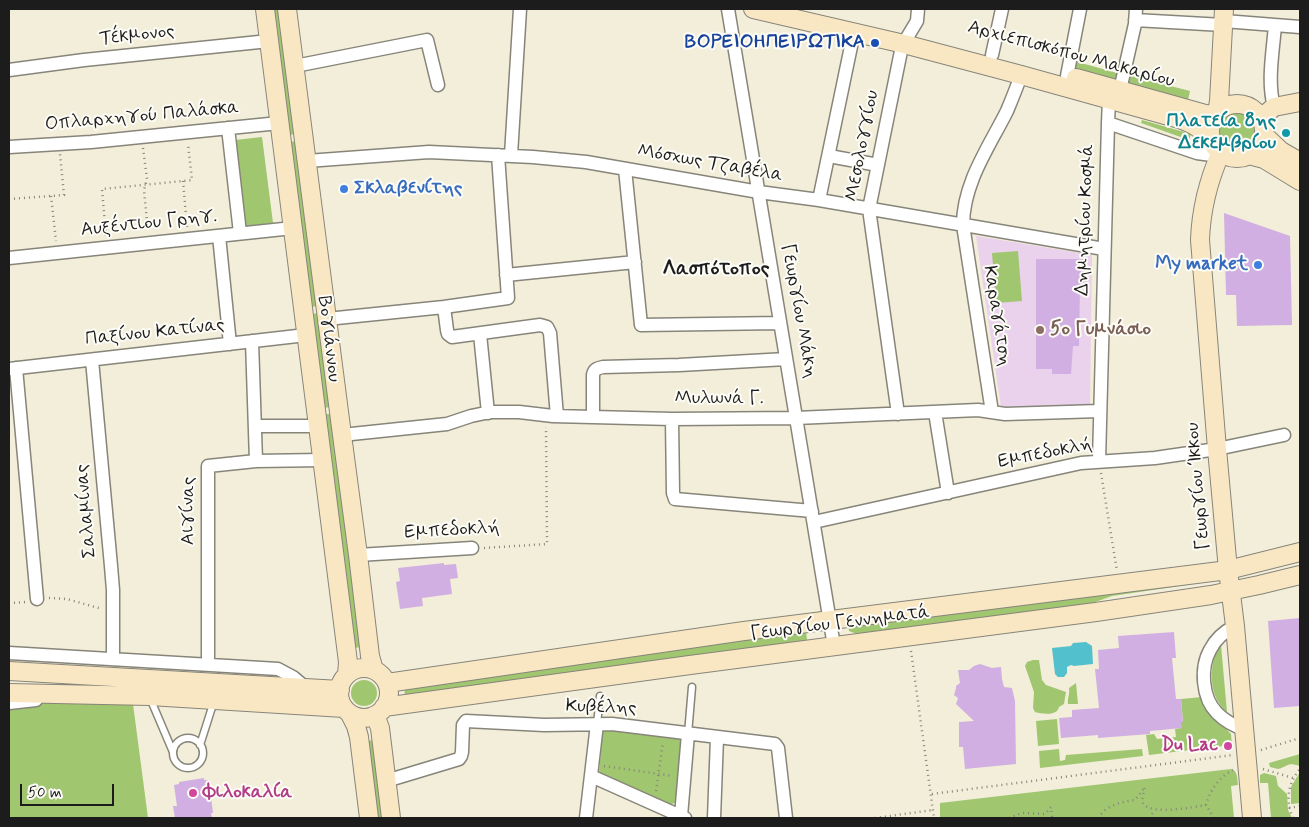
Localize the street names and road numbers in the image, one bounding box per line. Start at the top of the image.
street label: Αρχιεπισκόπου Μακαρίου [965,16,1177,94]
street label: Τέκμονος [98,21,176,51]
street label: Μεσολογγίου [841,88,885,204]
street label: Οπλαρχηγού Παλάσκα [44,97,240,137]
street label: Μόσχως Τζαβέλα [635,140,785,188]
street label: Δημητρίου Κοσμά [1072,144,1100,296]
street label: Αυξέντιου Γρηγ. [80,206,218,242]
street label: Γεωργίου Μάκη [775,242,821,380]
street label: Καραγάτση [977,264,1015,368]
street label: Βογιάννου [311,295,345,383]
street label: Παξίνου Κατίνας [84,314,226,352]
street label: Μυλωνά Γ. [674,388,764,410]
street label: Γεωργίου Ίκκου [1182,421,1216,551]
street label: Εμπεδοκλή [996,434,1094,474]
street label: Σαλαμίνας [72,463,102,559]
street label: Αιγίνας [178,477,200,545]
street label: Εμπεδοκλή [404,517,500,545]
street label: Γεωργίου Γεννηματά [749,602,931,646]
street label: Κυβέλης [565,695,637,721]

